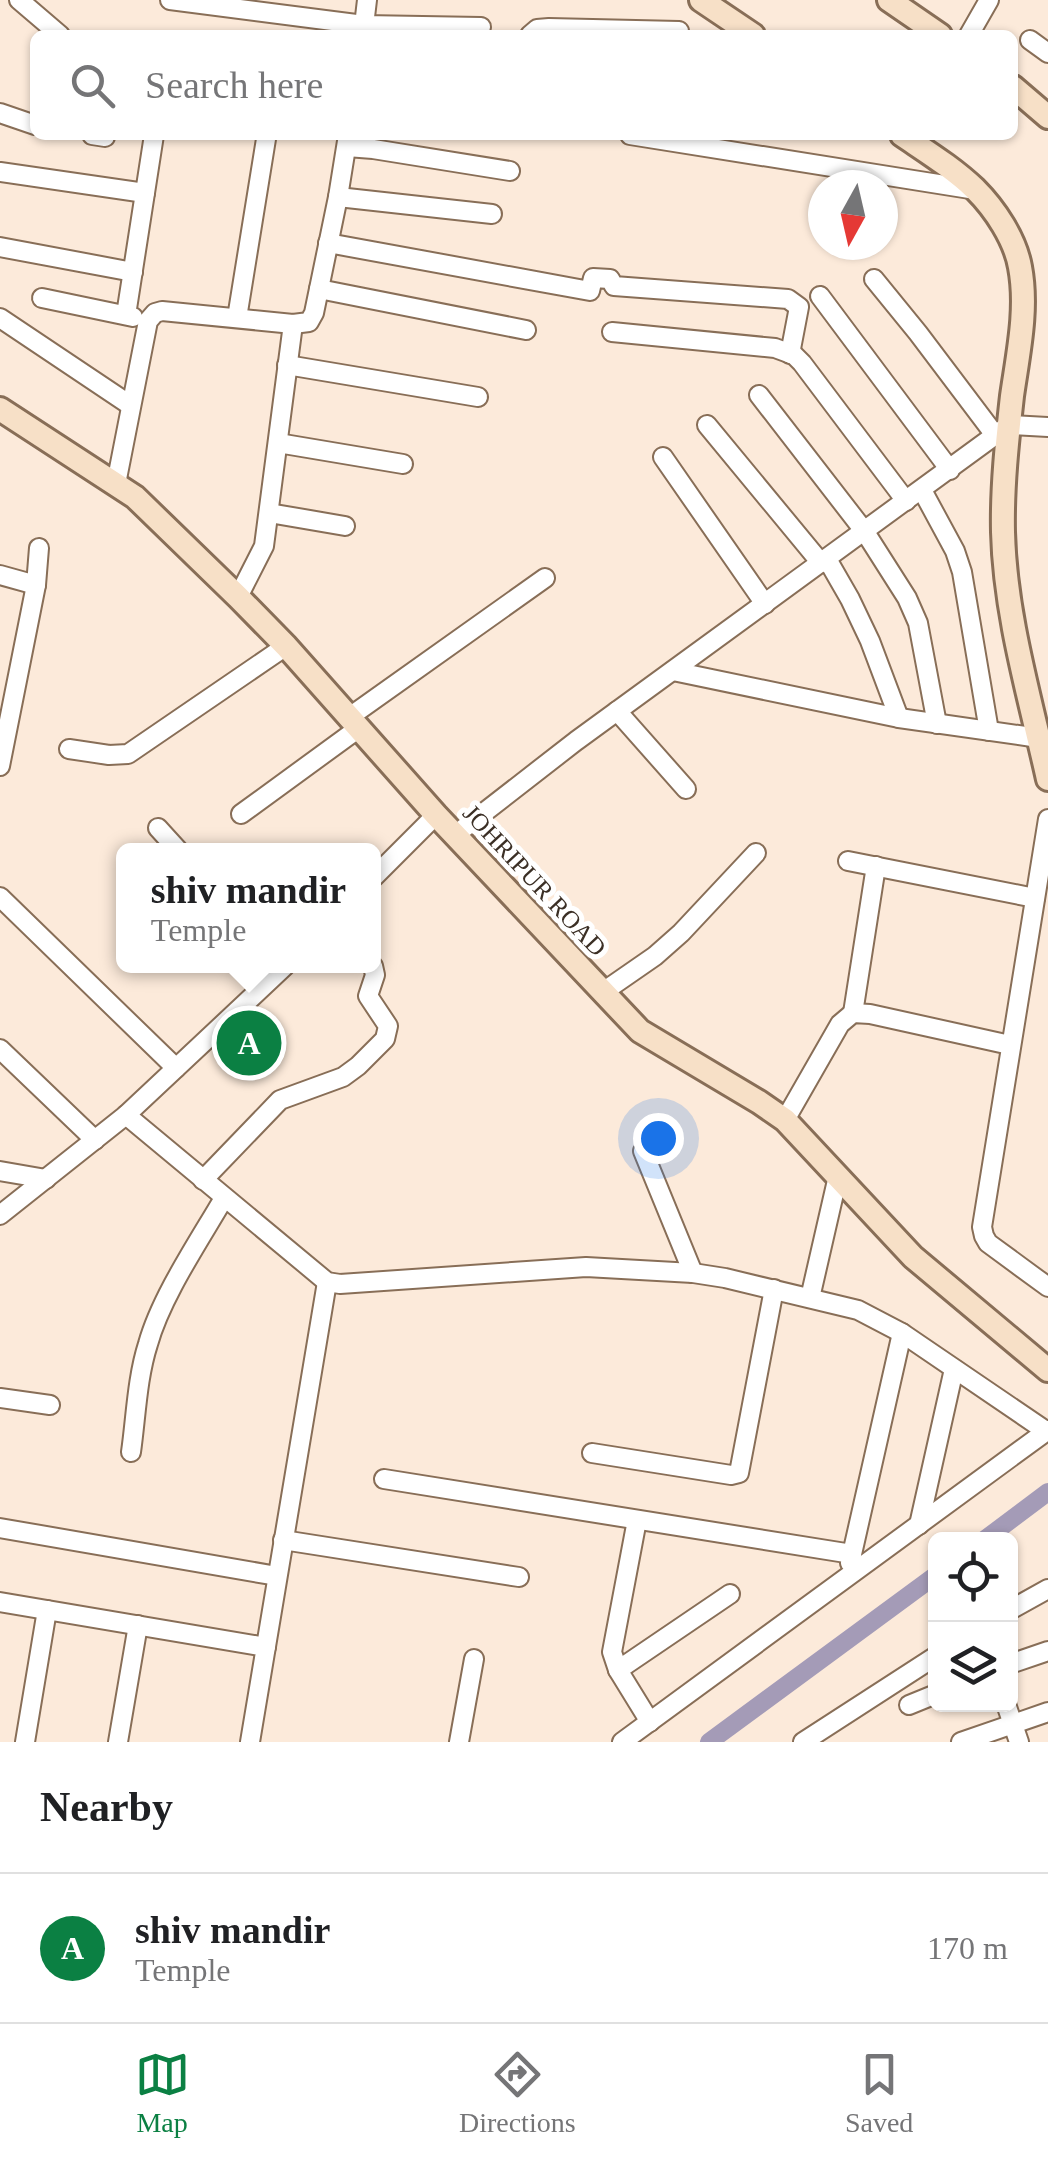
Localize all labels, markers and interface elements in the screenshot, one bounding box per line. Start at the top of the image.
search box [30,30,1018,140]
icon: search [65,58,120,113]
text: Search here [145,64,323,106]
north arrow [808,170,898,260]
street label: JOHRIPUR ROAD [458,799,612,961]
popup [116,843,381,973]
text: shiv mandir [151,869,346,911]
text: Temple [151,912,246,948]
pin: A [216,1006,282,1080]
your location [633,1113,684,1164]
map controls [928,1532,1018,1712]
button: locate [928,1532,1018,1622]
button: layers [928,1622,1018,1712]
text: Nearby [40,1784,173,1830]
text: shiv mandir [135,1909,330,1951]
text: A [61,1930,84,1966]
text: 170 m [927,1930,1008,1966]
text: Temple [135,1952,231,1988]
tab: Map [135,2047,190,2139]
tab: Directions [459,2047,576,2139]
tab: Saved [845,2047,913,2139]

